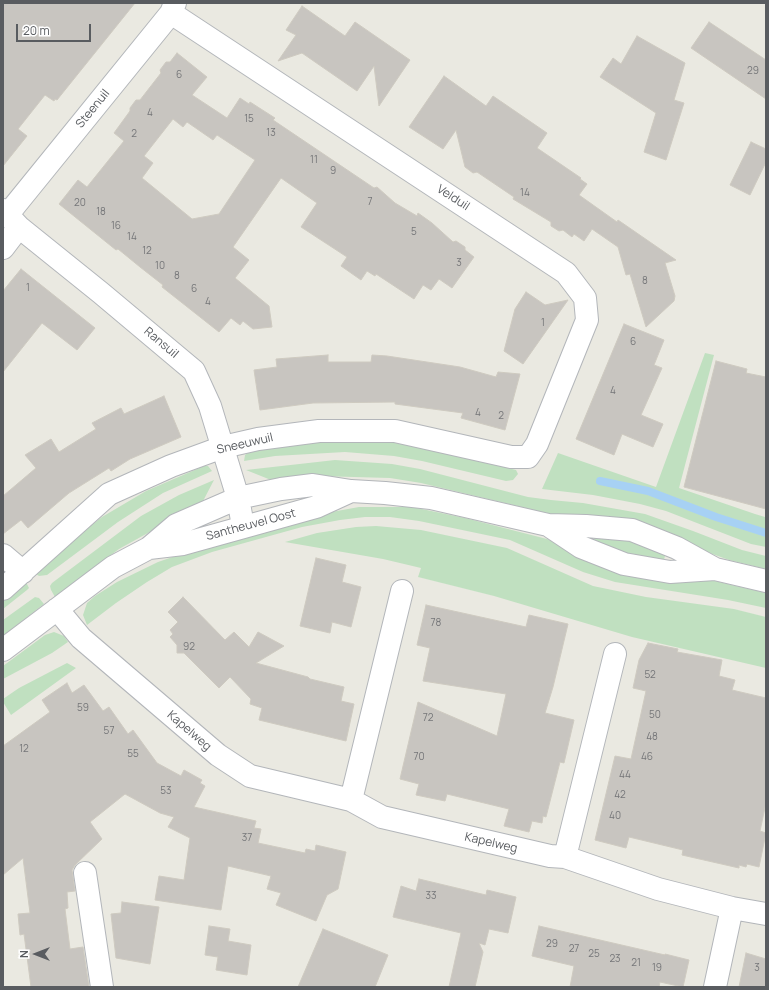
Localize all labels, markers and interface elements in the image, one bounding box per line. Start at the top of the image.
scale bar [18,16,93,42]
text: 20 m [23,22,50,39]
house number: 29 [747,65,759,77]
house number: 6 [176,69,182,81]
street label: Steenuil [73,87,113,131]
house number: 4 [147,107,153,119]
house number: 15 [244,113,254,125]
house number: 13 [266,127,276,139]
house number: 2 [131,128,137,140]
house number: 11 [310,154,318,166]
house number: 9 [330,165,336,177]
street label: Velduil [434,182,472,214]
house number: 14 [520,187,530,199]
house number: 7 [367,196,373,208]
house number: 20 [74,197,86,209]
house number: 18 [96,206,106,218]
house number: 16 [111,220,121,232]
house number: 5 [411,226,417,238]
house number: 14 [127,231,137,243]
house number: 12 [142,245,152,257]
house number: 3 [456,257,462,269]
house number: 10 [155,260,165,272]
house number: 8 [174,270,180,282]
house number: 8 [642,275,648,287]
house number: 1 [26,282,30,294]
house number: 6 [191,283,197,295]
house number: 4 [205,296,211,308]
house number: 1 [541,317,545,329]
street label: Ransuil [141,325,181,361]
house number: 6 [630,336,636,348]
house number: 4 [610,385,616,397]
house number: 4 [475,407,481,419]
house number: 2 [498,410,504,422]
street label: Sneeuwuil [215,431,275,457]
street label: Santheuvel Oost [205,506,297,544]
house number: 78 [431,617,441,629]
house number: 92 [183,641,195,653]
house number: 52 [644,669,656,681]
house number: 59 [77,702,89,714]
street label: Kapelweg [164,708,214,754]
house number: 50 [649,709,661,721]
house number: 72 [423,712,433,724]
house number: 57 [104,725,114,737]
house number: 48 [646,731,658,743]
house number: 12 [19,743,29,755]
house number: 55 [127,748,139,760]
house number: 70 [413,751,425,763]
house number: 46 [641,751,653,763]
house number: 44 [619,769,631,781]
house number: 53 [160,785,172,797]
house number: 42 [614,789,626,801]
house number: 40 [609,810,621,822]
street label: Kapelweg [463,830,519,856]
house number: 37 [242,832,252,844]
house number: 33 [425,890,437,902]
north arrow [16,934,56,974]
house number: 29 [546,938,558,950]
house number: 27 [569,943,579,955]
house number: 25 [588,948,600,960]
text: N [16,950,31,958]
house number: 23 [609,953,621,965]
house number: 21 [631,957,641,969]
house number: 19 [652,962,662,974]
house number: 3 [754,962,760,974]

